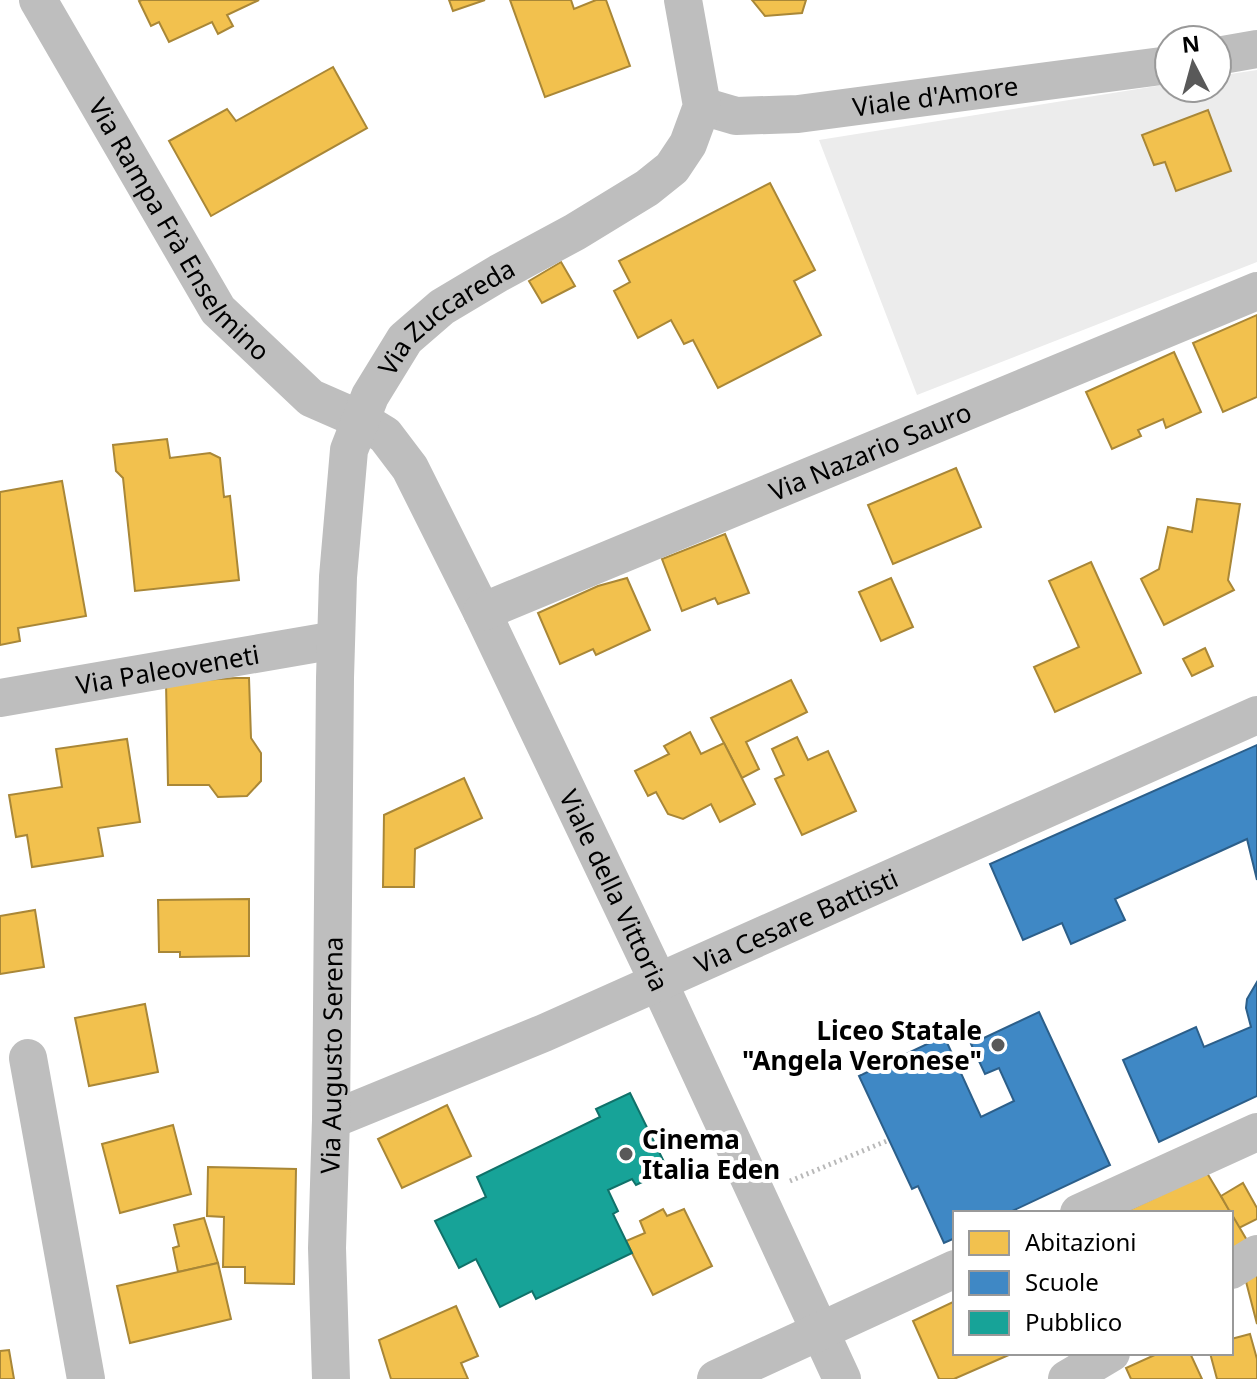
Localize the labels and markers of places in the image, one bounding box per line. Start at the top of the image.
place label: Liceo Statale "Angela Veronese" [742,1012,982,1078]
marker: Liceo Statale "Angela Veronese" [989,1036,1007,1054]
place label: Cinema Italia Eden [642,1121,780,1187]
marker: Cinema Italia Eden [617,1145,635,1163]

